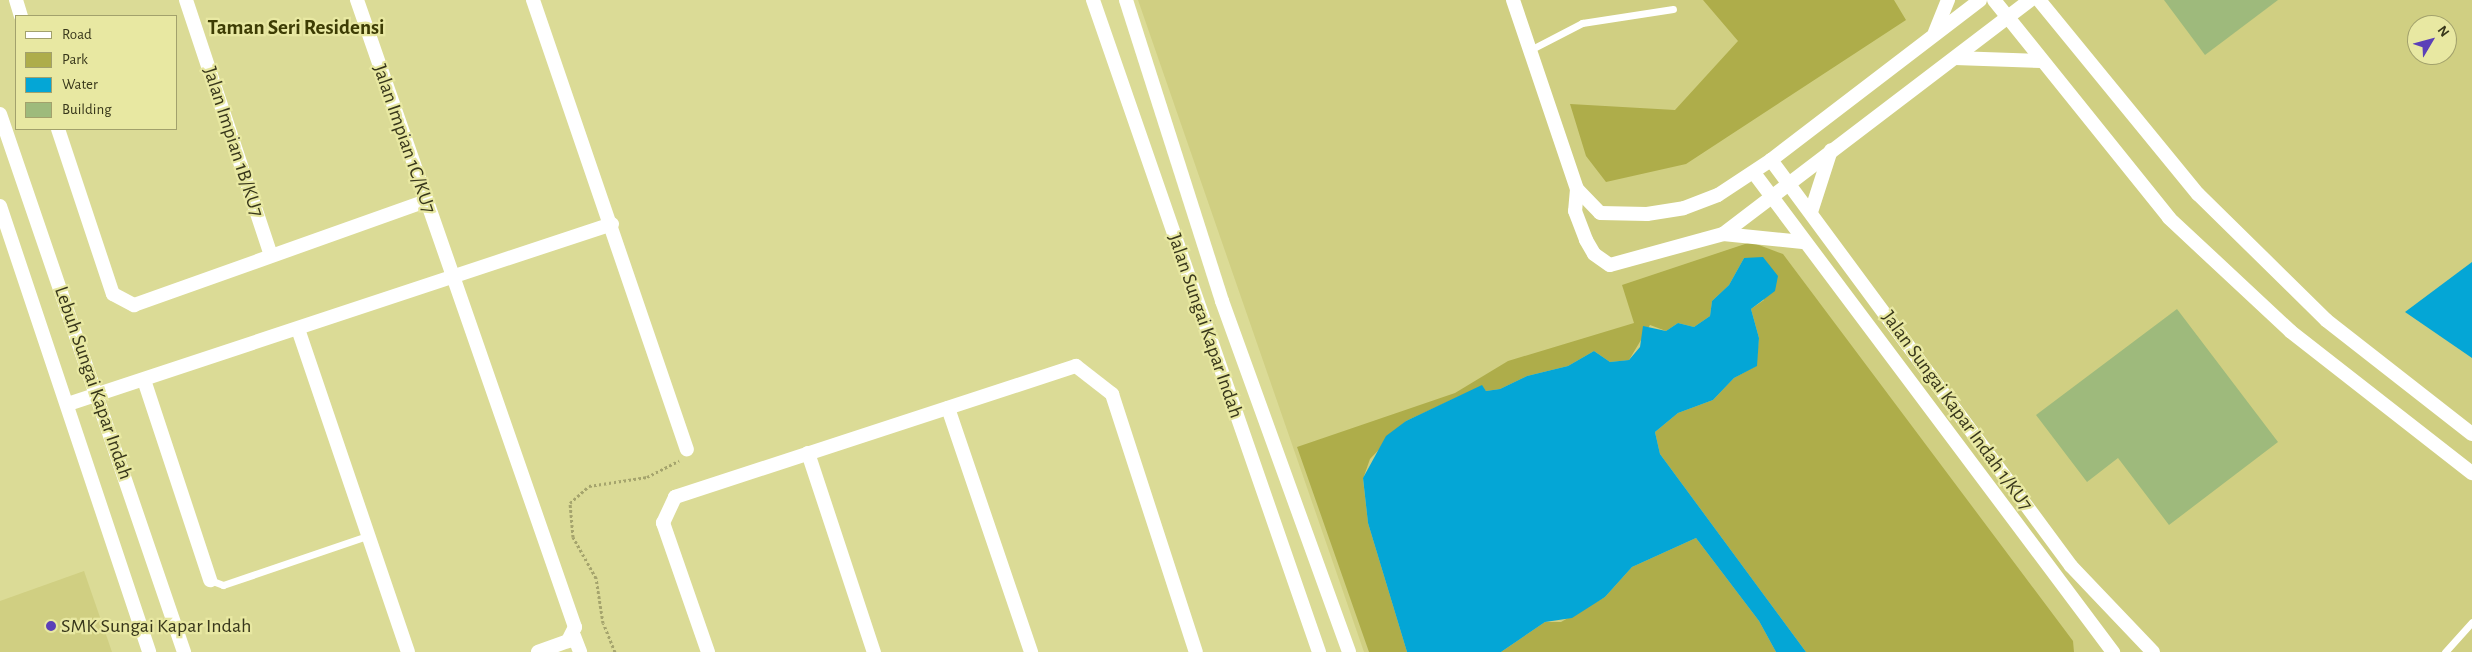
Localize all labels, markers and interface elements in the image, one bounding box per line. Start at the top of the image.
legend [15,15,178,130]
district label: Taman Seri Residensi [207,15,385,41]
north arrow [2407,15,2457,65]
text: N [2435,23,2452,40]
text: Road [62,27,92,42]
text: Park [62,52,88,67]
street label: Jalan Impian 1C/KU7 [367,61,441,217]
street label: Jalan Impian 1B/KU7 [197,64,269,220]
text: Water [62,77,98,92]
text: Building [62,102,112,117]
street label: Jalan Sungai Kapar Indah [1162,231,1248,421]
street label: Lebuh Sungai Kapar Indah [49,283,137,483]
street label: Jalan Sungai Kapar Indah 1/KU7 [1876,306,2038,516]
place label: SMK Sungai Kapar Indah [61,614,252,638]
marker: SMK Sungai Kapar Indah [45,620,57,632]

